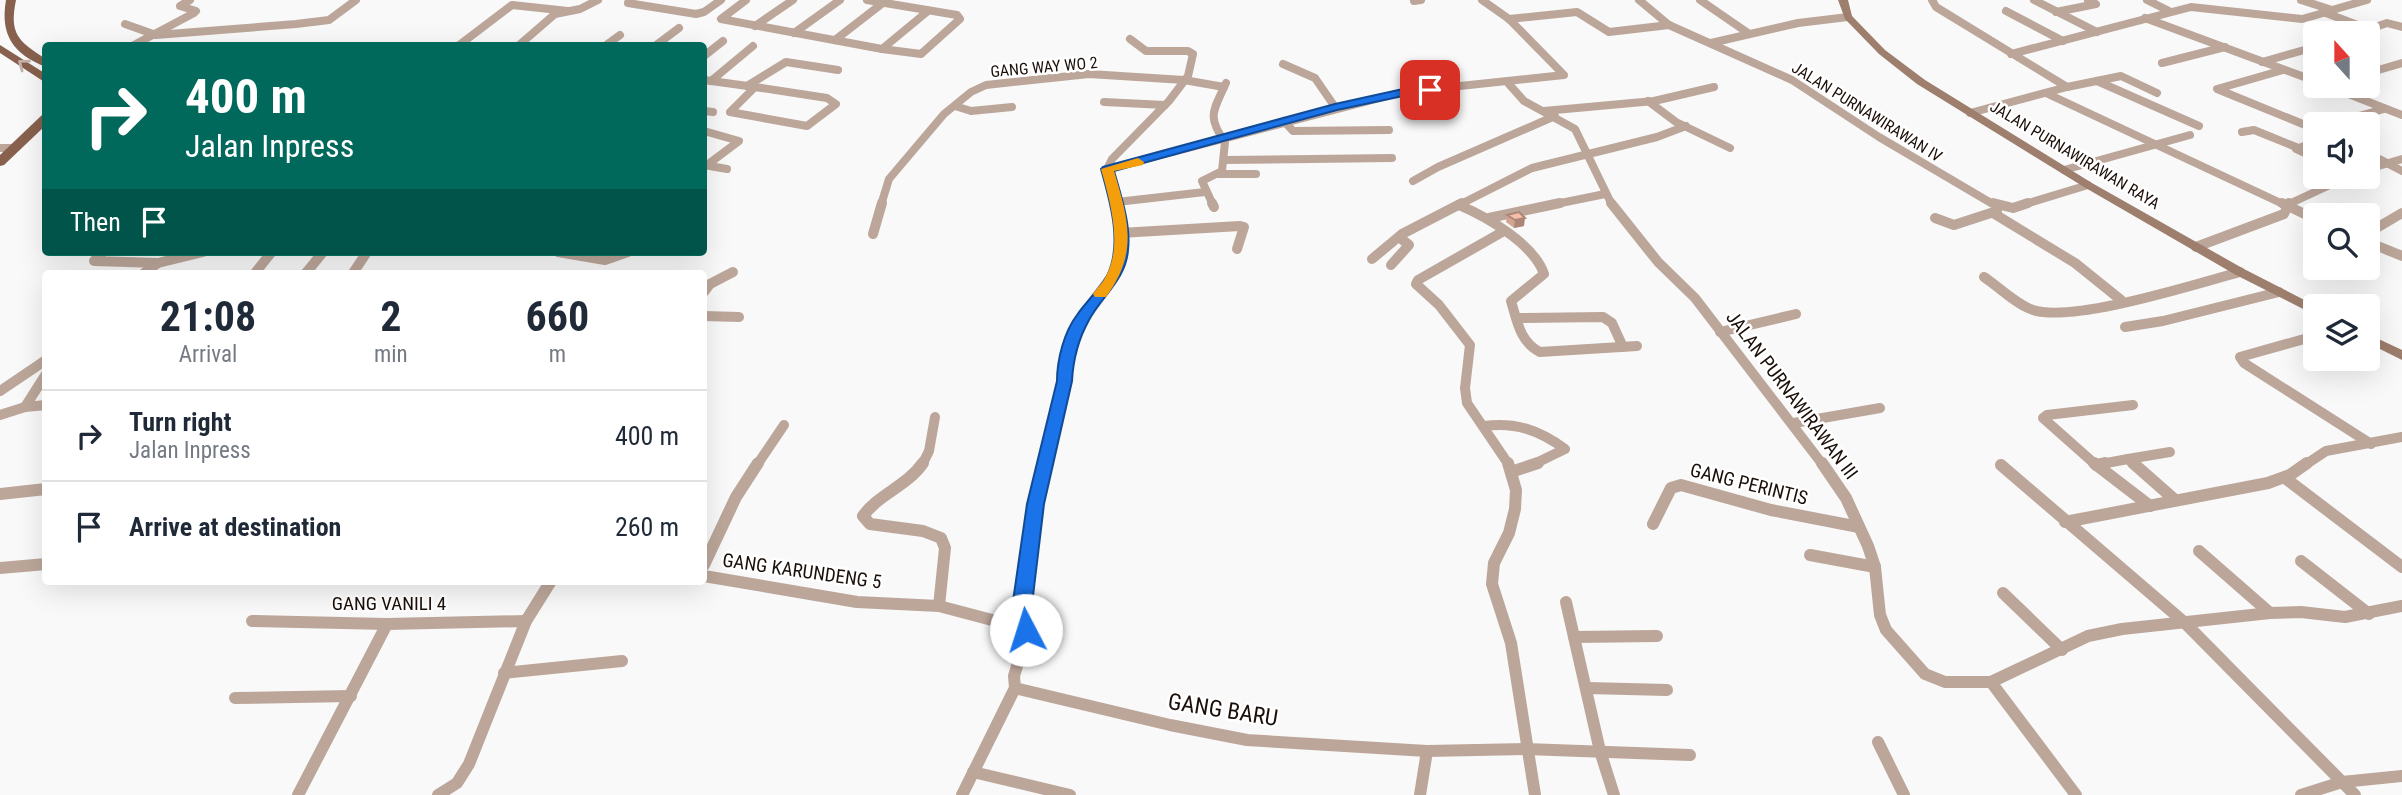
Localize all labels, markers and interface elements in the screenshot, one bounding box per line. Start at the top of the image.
north arrow [2303,21,2380,98]
map controls [2303,21,2380,371]
street label: GANG WAY WO 2 [990,53,1098,81]
street label: JALAN PURNAWIRAWAN IV [1788,58,1946,166]
one-way arrow [18,60,31,72]
pin [1400,60,1460,120]
text: 400 m [185,68,307,125]
icon: right [70,70,161,161]
icon: arrive [1411,71,1449,109]
street label: JALAN PURNAWIRAWAN RAYA [1987,97,2163,213]
button: sound [2303,112,2380,189]
text: Jalan Inpress [185,127,354,165]
icon: arrive [135,203,173,241]
button: search [2303,203,2380,280]
text: Then [70,207,121,237]
text: 21:08 [160,292,256,341]
text: 2 [380,292,401,341]
text: 660 [525,292,589,341]
button: layers [2303,294,2380,371]
street label: JALAN PURNAWIRAWAN III [1721,306,1863,484]
text: Arrival [179,341,237,368]
text: min [374,341,408,368]
text: m [549,341,566,368]
text: Turn right [129,407,231,437]
icon: right [70,417,108,455]
text: 400 m [615,421,679,451]
text: Jalan Inpress [129,437,251,464]
street label: GANG PERINTIS [1688,458,1810,510]
icon: arrive [70,508,108,546]
text: Arrive at destination [129,512,341,542]
text: 260 m [615,512,679,542]
street label: GANG KARUNDENG 5 [721,548,883,594]
street label: GANG VANILI 4 [332,592,446,615]
position arrow [989,593,1063,667]
street label: GANG BARU [1166,688,1280,732]

